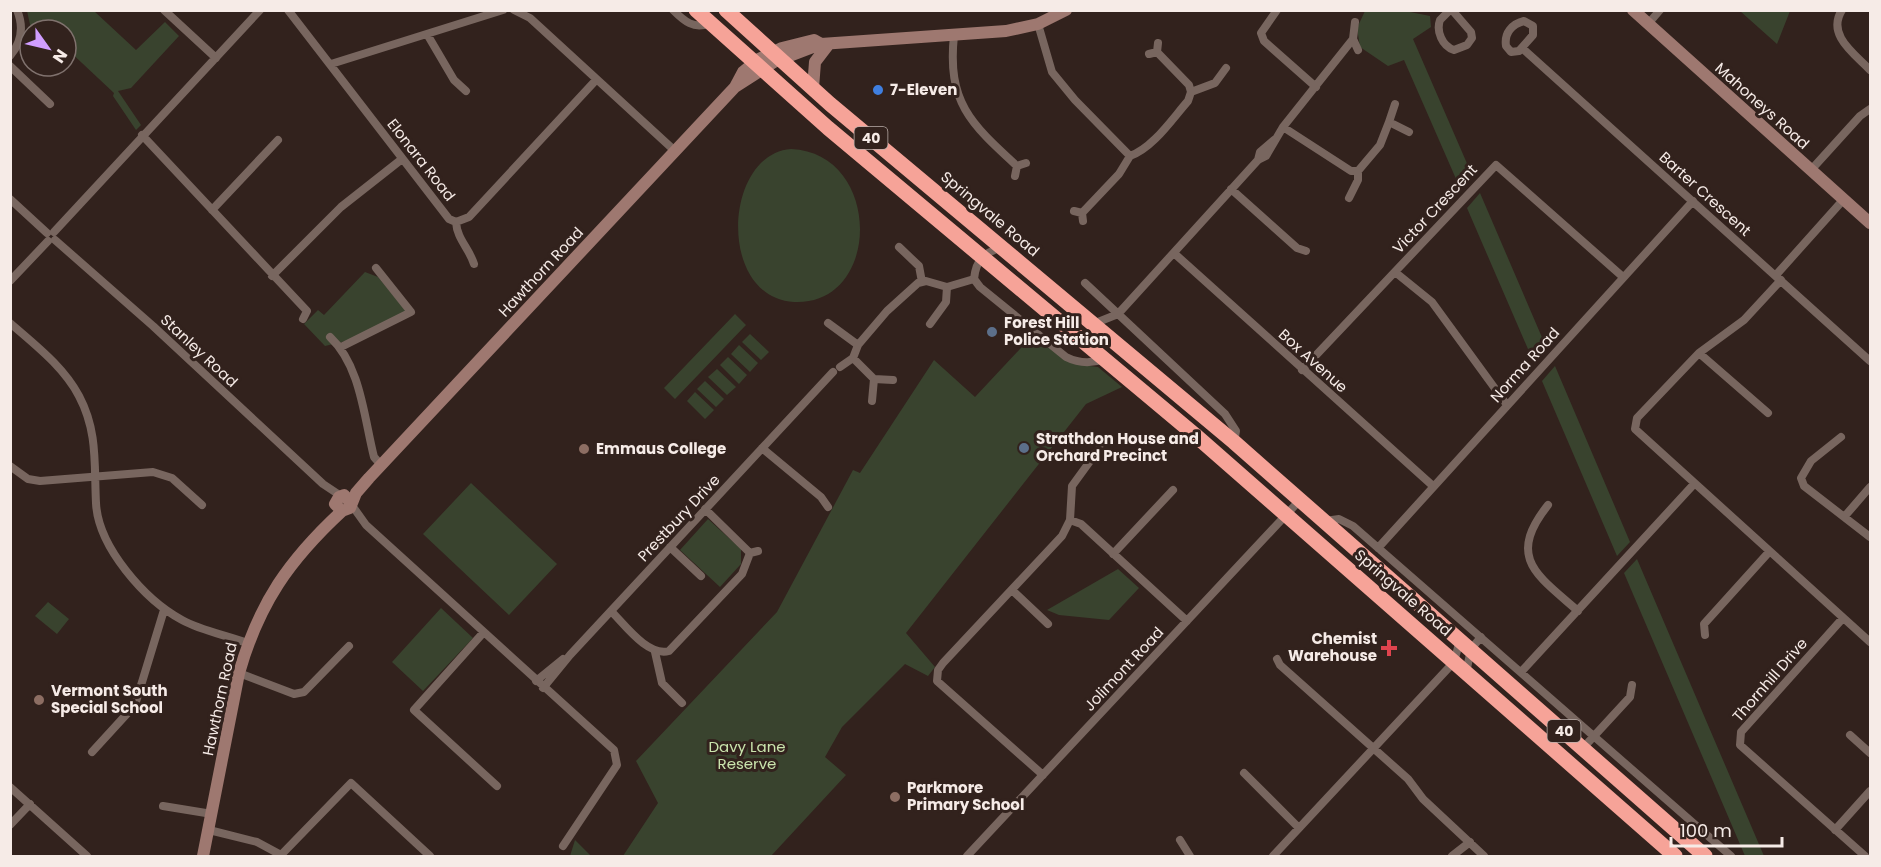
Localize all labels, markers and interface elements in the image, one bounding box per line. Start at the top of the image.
north arrow [18,18,78,78]
text: N [47,45,73,68]
street label: Mahoneys Road [1711,58,1814,154]
place label: 7-Eleven [890,79,957,100]
marker: 7-Eleven [871,83,885,97]
street label: Elonara Road [383,114,460,205]
road number: 40 [854,127,888,149]
street label: Barter Crescent [1655,147,1756,241]
street label: Victor Crescent [1388,159,1482,258]
street label: Springvale Road [937,166,1044,261]
street label: Hawthorn Road [494,222,588,321]
street label: Stanley Road [156,309,243,392]
place label: Forest Hill Police Station [1004,312,1109,350]
street label: Norma Road [1485,323,1564,407]
street label: Box Avenue [1274,324,1352,397]
marker: Forest Hill Police Station [985,325,999,339]
place label: Strathdon House and Orchard Precinct [1036,428,1199,466]
place label: Emmaus College [596,438,726,459]
marker: Strathdon House and Orchard Precinct [1017,441,1031,455]
marker: Emmaus College [577,442,591,456]
street label: Prestbury Drive [633,469,725,566]
street label: Springvale Road [1350,545,1456,641]
street label: Jolimont Road [1079,622,1168,715]
place label: Chemist Warehouse [1288,628,1377,666]
street label: Thornhill Drive [1727,633,1812,726]
street label: Hawthorn Road [197,640,242,758]
marker: Chemist Warehouse [1382,641,1396,655]
place label: Vermont South Special School [51,680,168,718]
marker: Vermont South Special School [32,693,46,707]
road number: 40 [1548,720,1580,742]
park label: Davy Lane Reserve [708,736,786,774]
place label: Parkmore Primary School [907,777,1024,815]
marker: Parkmore Primary School [888,790,902,804]
scale bar [1671,810,1782,848]
text: 100 m [1680,818,1732,843]

